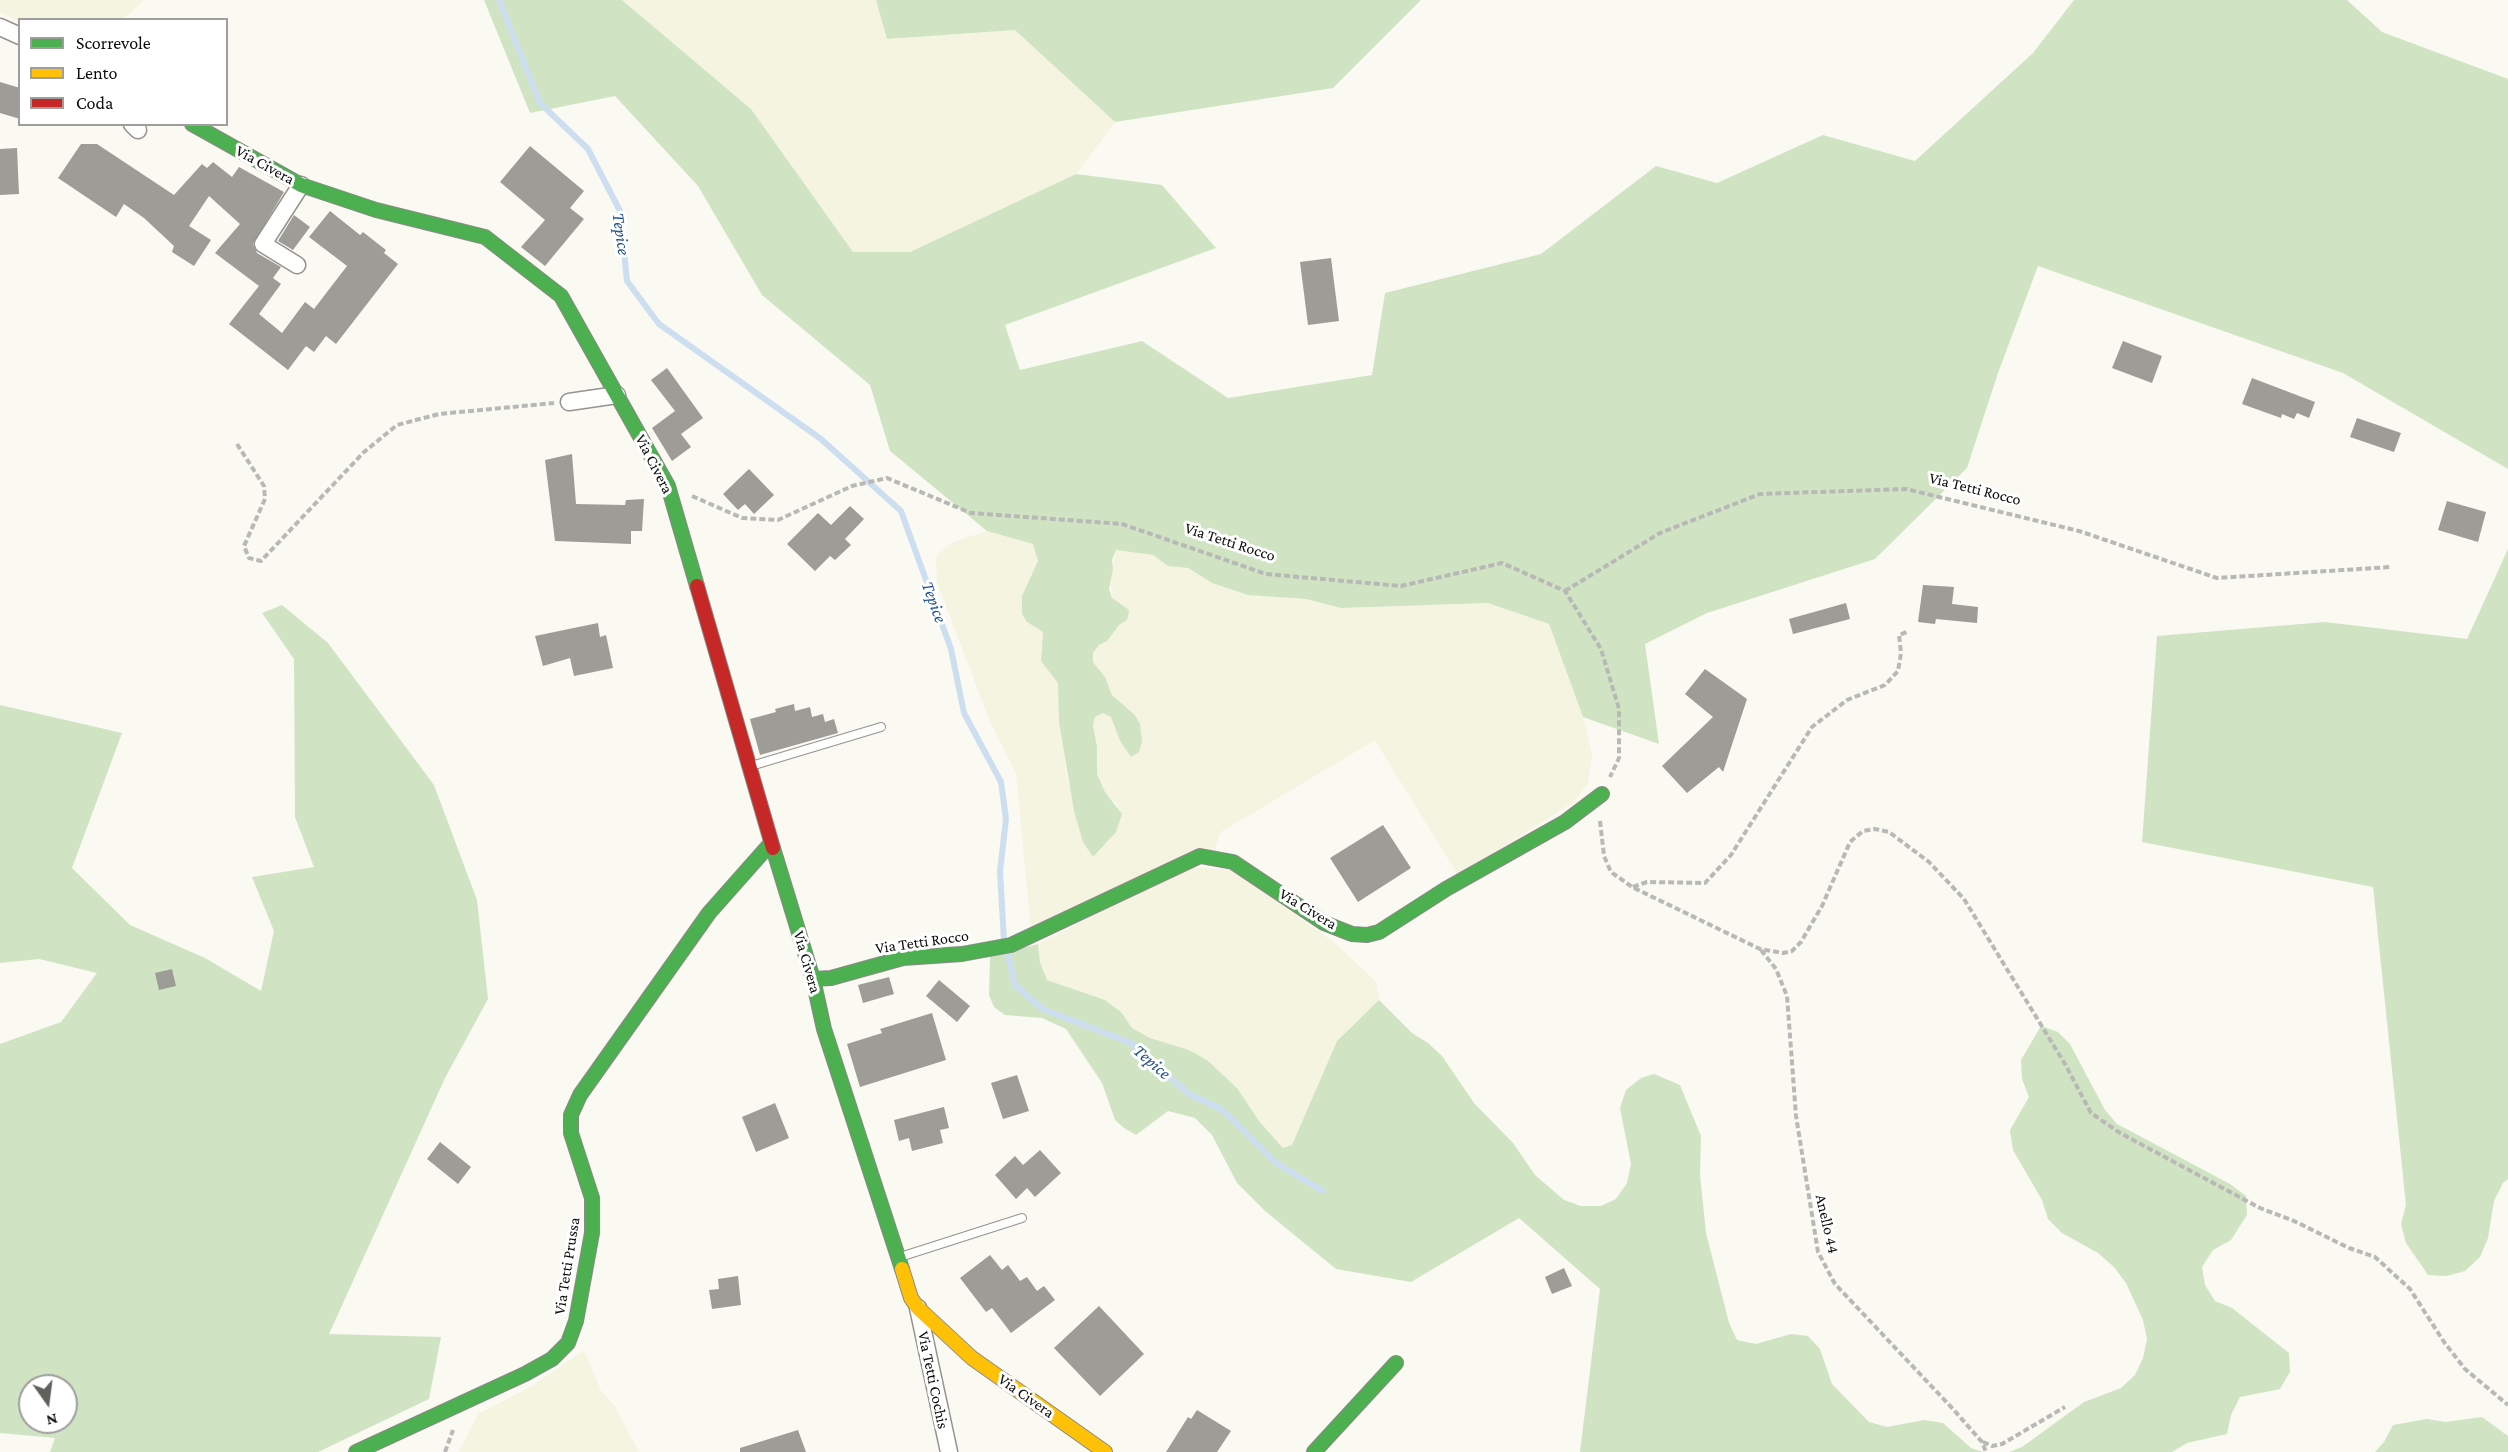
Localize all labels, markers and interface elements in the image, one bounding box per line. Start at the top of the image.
legend [18,18,228,126]
text: Scorrevole [76,33,151,53]
text: Lento [76,63,117,83]
text: Coda [76,93,113,113]
street label: Via Civera [232,141,298,189]
water label: Tepice [607,211,635,257]
street label: Via Civera [631,431,677,497]
street label: Via Tetti Rocco [1927,468,2023,510]
street label: Via Tetti Rocco [1182,518,1278,566]
water label: Tepice [917,578,951,626]
street label: Via Civera [1276,884,1340,934]
street label: Via Tetti Rocco [874,926,970,958]
street label: Via Civera [789,929,825,995]
water label: Tepice [1129,1040,1175,1084]
street label: Anello 44 [1811,1192,1843,1256]
street label: Via Tetti Prussa [550,1216,584,1316]
street label: Via Tetti Cochis [913,1329,953,1431]
street label: Via Civera [994,1370,1058,1422]
north arrow [18,1374,78,1434]
text: N [45,1410,59,1430]

